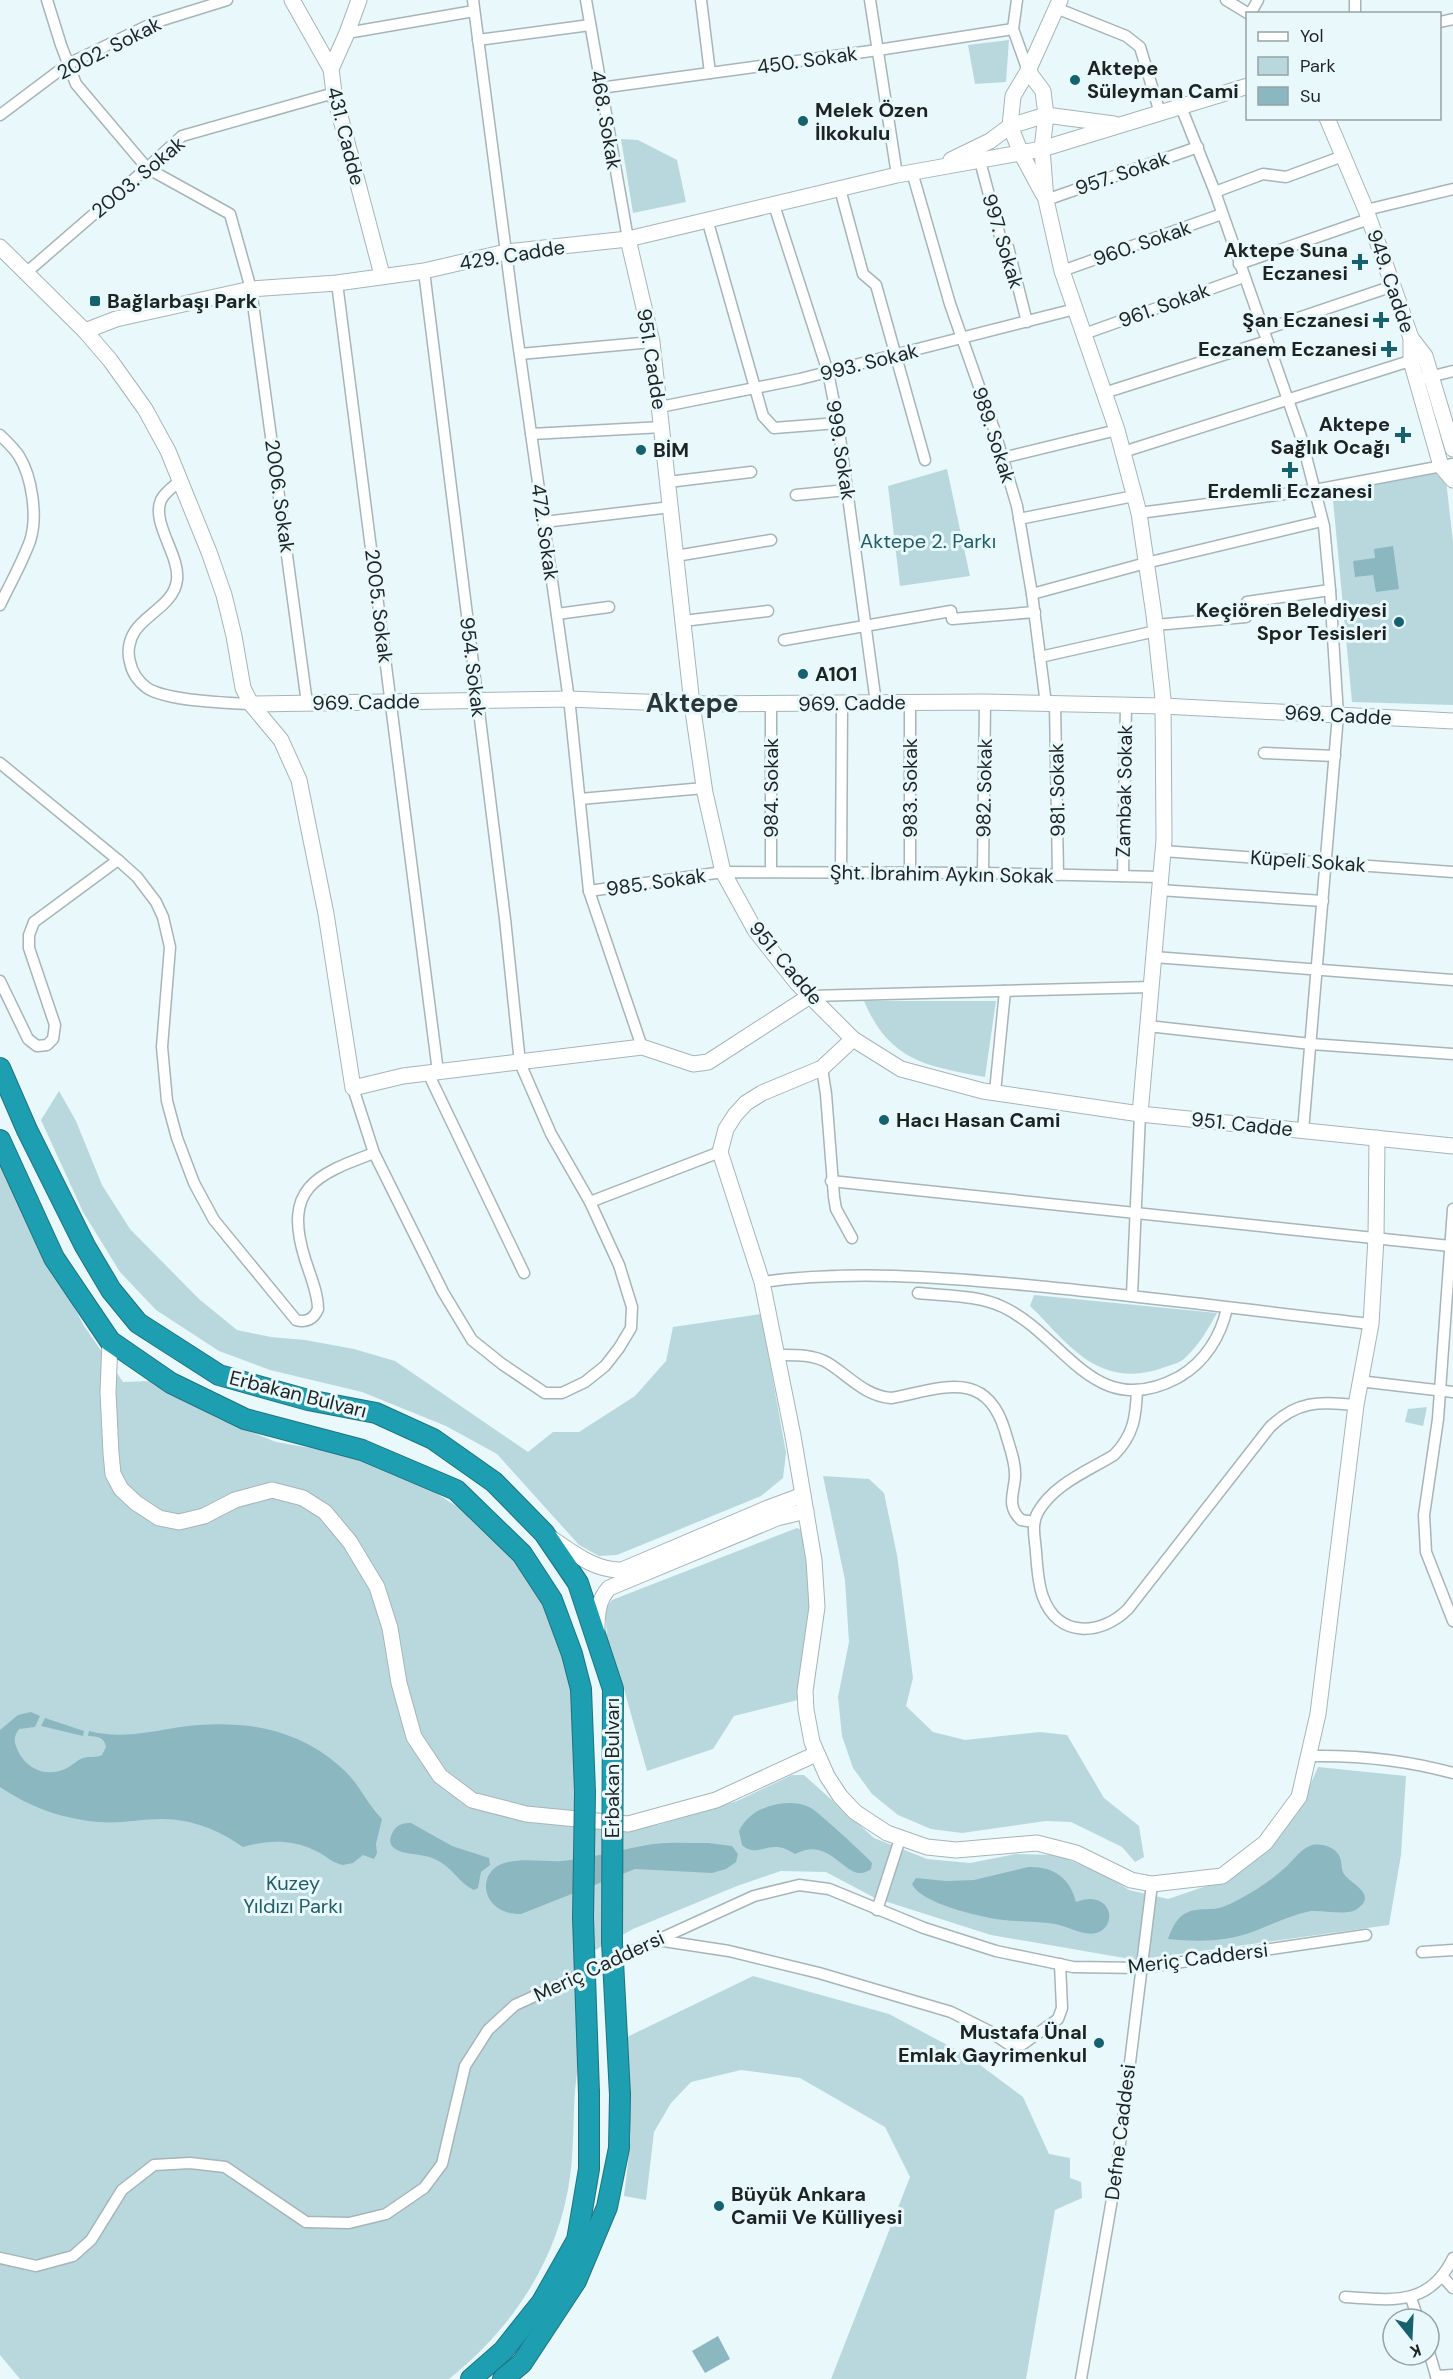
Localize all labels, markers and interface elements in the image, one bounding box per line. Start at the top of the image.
street label: 2002. Sokak [52,11,166,85]
legend [1246,12,1441,120]
text: Yol [1300,24,1324,48]
street label: 450. Sokak [755,40,859,80]
text: Park [1300,54,1336,78]
place label: Aktepe Süleyman Cami [1087,55,1239,104]
street label: 468. Sokak [584,68,628,172]
marker: Aktepe Süleyman Cami [1068,73,1082,87]
street label: 431. Cadde [321,84,371,188]
text: Su [1300,84,1321,108]
place label: Melek Özen İlkokulu [815,97,928,146]
marker: Melek Özen İlkokulu [796,114,810,128]
street label: 2003. Sokak [86,130,190,224]
street label: 957. Sokak [1072,145,1172,201]
street label: 997. Sokak [976,190,1030,292]
street label: 960. Sokak [1090,214,1194,272]
street label: 949. Cadde [1361,226,1421,336]
street label: 429. Cadde [457,234,567,276]
place label: Aktepe Suna Eczanesi [1224,237,1348,286]
marker: Aktepe Suna Eczanesi [1353,255,1367,269]
street label: 961. Sokak [1115,277,1213,333]
place label: Bağlarbaşı Park [107,288,258,314]
marker: Bağlarbaşı Park [88,294,102,308]
street label: 951. Cadde [631,307,673,411]
place label: Şan Eczanesi [1242,307,1369,333]
marker: Şan Eczanesi [1374,313,1388,327]
place label: Eczanem Eczanesi [1198,336,1377,362]
street label: 993. Sokak [817,337,921,387]
marker: Eczanem Eczanesi [1382,342,1396,356]
street label: 989. Sokak [966,384,1022,486]
street label: 999. Sokak [820,398,862,502]
place label: Aktepe Sağlık Ocağı [1271,411,1390,460]
marker: Aktepe Sağlık Ocağı [1394,426,1412,444]
place label: BİM [653,437,689,463]
street label: 2006. Sokak [259,438,301,554]
marker: BİM [634,443,648,457]
marker: Erdemli Eczanesi [1283,463,1297,477]
place label: Erdemli Eczanesi [1208,478,1372,504]
street label: 472. Sokak [525,482,565,582]
park label: Aktepe 2. Parkı [860,528,996,554]
street label: 2005. Sokak [359,548,399,664]
place label: Keçiören Belediyesi Spor Tesisleri [1196,597,1387,646]
street label: 954. Sokak [454,615,492,719]
marker: Keçiören Belediyesi Spor Tesisleri [1392,615,1406,629]
place label: A101 [815,661,857,687]
marker: A101 [796,667,810,681]
district label: Aktepe [646,686,738,720]
street label: 969. Cadde [312,688,420,716]
street label: 969. Cadde [798,689,906,717]
street label: 969. Cadde [1284,699,1392,731]
street label: Zambak Sokak [1110,724,1138,858]
street label: 984. Sokak [758,738,784,838]
street label: 983. Sokak [897,738,923,838]
street label: 982. Sokak [970,738,998,838]
street label: 981. Sokak [1043,743,1071,837]
street label: Küpeli Sokak [1249,844,1367,878]
street label: Şht. İbrahim Aykın Sokak [830,859,1054,889]
street label: 985. Sokak [605,862,707,902]
street label: 951. Cadde [743,916,829,1010]
street label: 951. Cadde [1190,1106,1294,1142]
place label: Hacı Hasan Cami [896,1107,1060,1133]
marker: Hacı Hasan Cami [877,1113,891,1127]
street label: Erbakan Bulvarı [227,1364,369,1424]
street label: Erbakan Bulvarı [599,1698,625,1838]
park label: Kuzey Yıldızı Parkı [243,1870,343,1919]
street label: Meriç Caddersi [530,1924,668,2008]
street label: Meriç Caddersi [1126,1937,1270,1979]
place label: Mustafa Ünal Emlak Gayrimenkul [898,2019,1087,2068]
marker: Mustafa Ünal Emlak Gayrimenkul [1092,2036,1106,2050]
street label: Defne Caddesi [1099,2063,1141,2201]
place label: Büyük Ankara Camii Ve Külliyesi [731,2181,902,2230]
marker: Büyük Ankara Camii Ve Külliyesi [712,2199,726,2213]
north arrow [1381,2307,1441,2367]
text: K [1407,2339,1424,2363]

